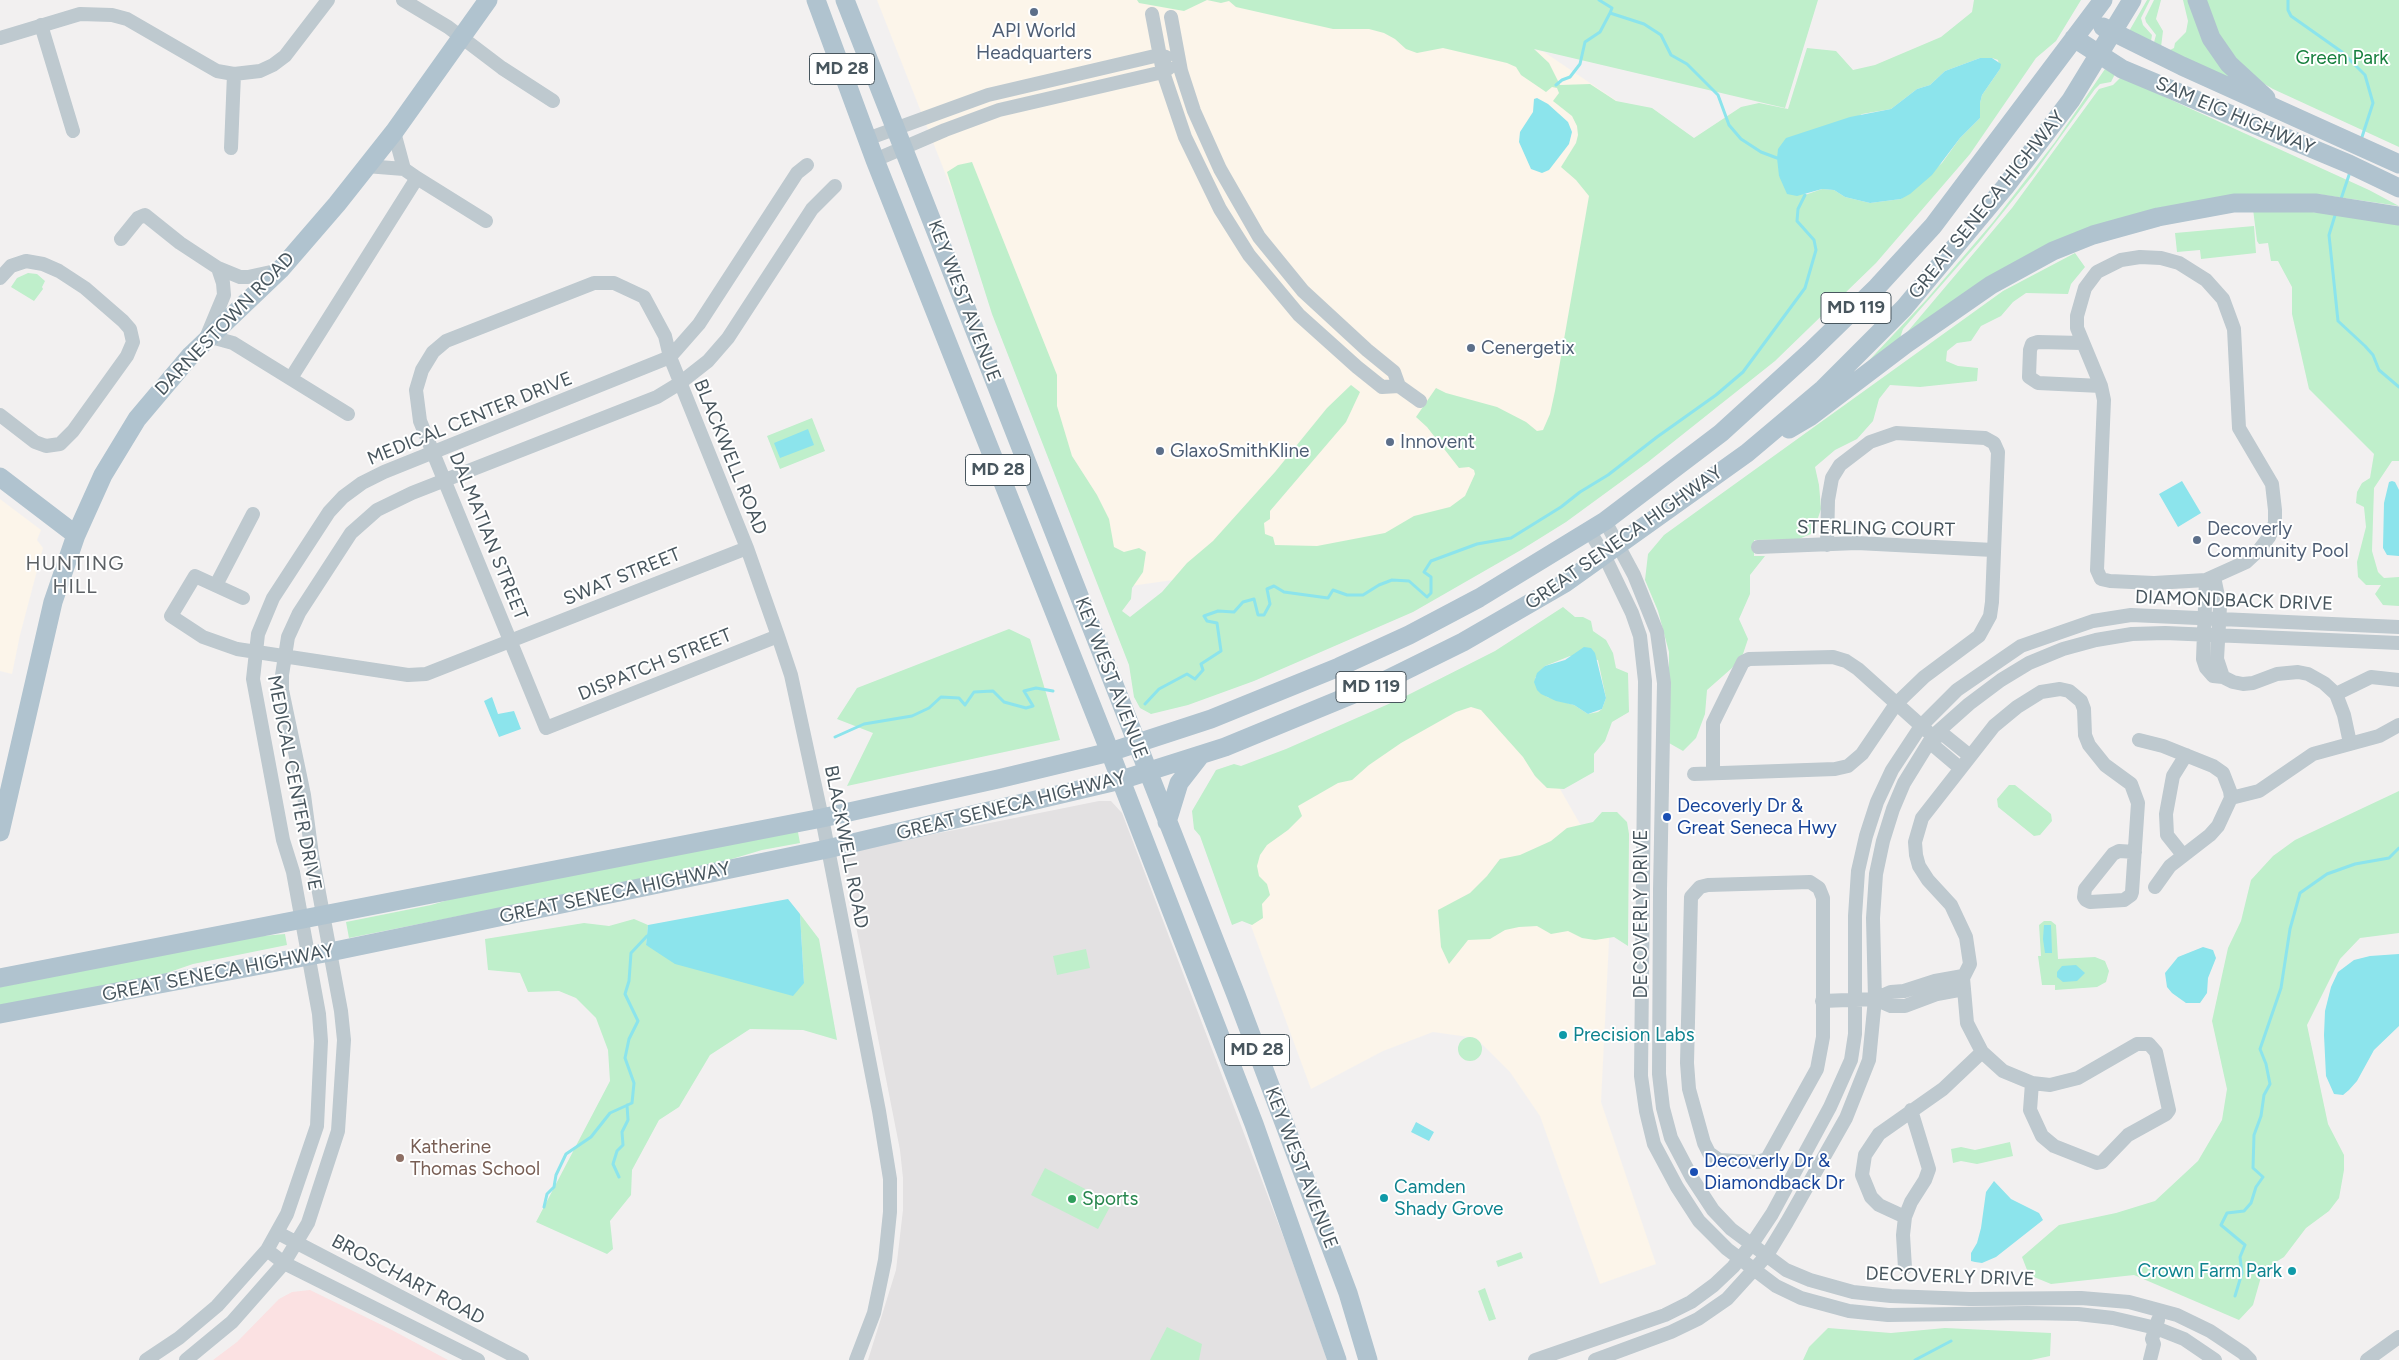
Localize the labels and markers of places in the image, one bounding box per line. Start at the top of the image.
marker: API World Headquarters [1028,6,1040,18]
place label: API World Headquarters [976,20,1092,64]
place label: Cenergetix [1481,337,1575,359]
marker: Cenergetix [1465,342,1477,354]
place label: Innovent [1400,431,1475,453]
marker: Innovent [1384,436,1396,448]
place label: GlaxoSmithKline [1170,440,1309,462]
marker: GlaxoSmithKline [1154,445,1166,457]
place label: Decoverly Community Pool [2207,518,2349,562]
marker: Decoverly Community Pool [2191,534,2203,546]
place label: Decoverly Dr & Great Seneca Hwy [1677,795,1837,839]
marker: Decoverly Dr & Great Seneca Hwy [1661,811,1673,823]
place label: Precision Labs [1573,1024,1695,1046]
marker: Precision Labs [1557,1029,1569,1041]
place label: Katherine Thomas School [410,1136,540,1180]
place label: Decoverly Dr & Diamondback Dr [1704,1150,1845,1194]
marker: Katherine Thomas School [394,1152,406,1164]
marker: Decoverly Dr & Diamondback Dr [1688,1166,1700,1178]
place label: Camden Shady Grove [1394,1176,1503,1220]
place label: Sports [1082,1188,1138,1210]
marker: Camden Shady Grove [1378,1192,1390,1204]
marker: Sports [1066,1193,1078,1205]
place label: Crown Farm Park [2138,1260,2282,1282]
marker: Crown Farm Park [2286,1265,2298,1277]

